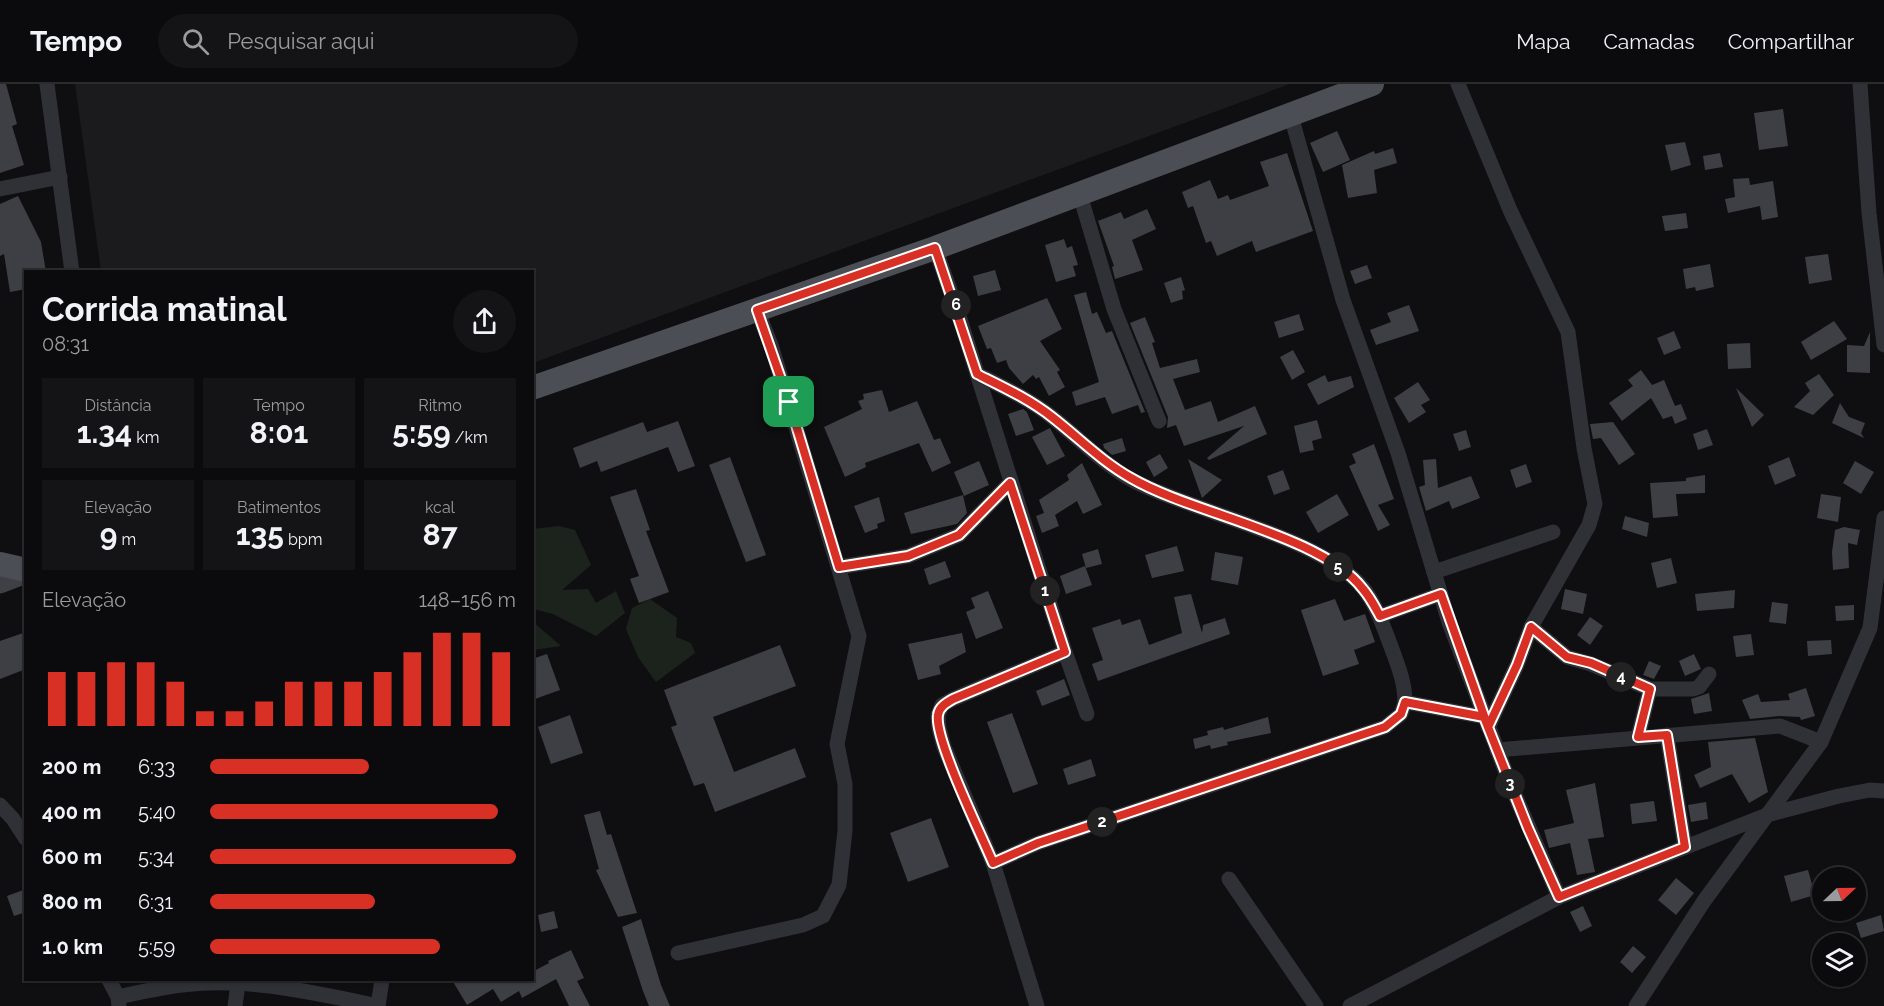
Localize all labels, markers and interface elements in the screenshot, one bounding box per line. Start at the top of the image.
search box [158,14,578,68]
text: Tempo [30,25,122,58]
icon: search [179,25,212,58]
text: Pesquisar aqui [227,28,374,54]
text: Mapa [1516,29,1570,54]
text: Camadas [1603,29,1695,54]
text: Compartilhar [1728,29,1854,54]
text: Corrida matinal [42,290,287,329]
button: share [453,290,516,353]
pin: 6 [941,290,971,320]
text: 6 [951,295,961,314]
text: 08:31 [42,332,89,356]
pin [763,376,814,427]
icon: arrive [772,385,805,418]
text: Distância [84,396,152,415]
text: Tempo [253,396,305,415]
text: Ritmo [418,396,462,415]
text: 1.34 [77,415,132,450]
text: 8:01 [250,415,308,450]
text: 5:59 [392,415,451,450]
text: km [132,428,159,447]
text: /km [451,428,488,447]
text: Elevação [84,498,152,517]
text: Batimentos [237,498,321,517]
text: kcal [425,498,455,517]
text: 9 [100,517,117,552]
text: 135 [236,517,284,552]
text: 87 [423,517,457,552]
text: m [117,530,136,549]
text: bpm [284,530,322,549]
pin: 5 [1323,552,1353,582]
text: 5 [1334,557,1342,576]
pin: 1 [1030,576,1060,606]
text: 1 [1041,581,1049,600]
text: Elevação [42,588,126,612]
text: 148–156 m [418,588,516,612]
pin: 4 [1606,662,1636,692]
text: 4 [1616,667,1626,686]
text: 200 m [42,755,101,779]
text: 6:33 [138,755,175,779]
pin: 3 [1495,769,1525,799]
text: 3 [1506,774,1514,793]
text: 400 m [42,800,101,824]
text: 5:40 [138,800,176,824]
pin: 2 [1087,807,1117,837]
text: 2 [1097,812,1107,831]
text: 600 m [42,845,102,869]
text: 5:34 [138,845,174,869]
north arrow [1812,867,1866,921]
map controls [1812,867,1866,987]
text: 800 m [42,890,102,914]
text: 6:31 [138,890,173,914]
button: layers [1812,933,1866,987]
text: 1.0 km [42,935,103,959]
text: 5:59 [138,935,175,959]

